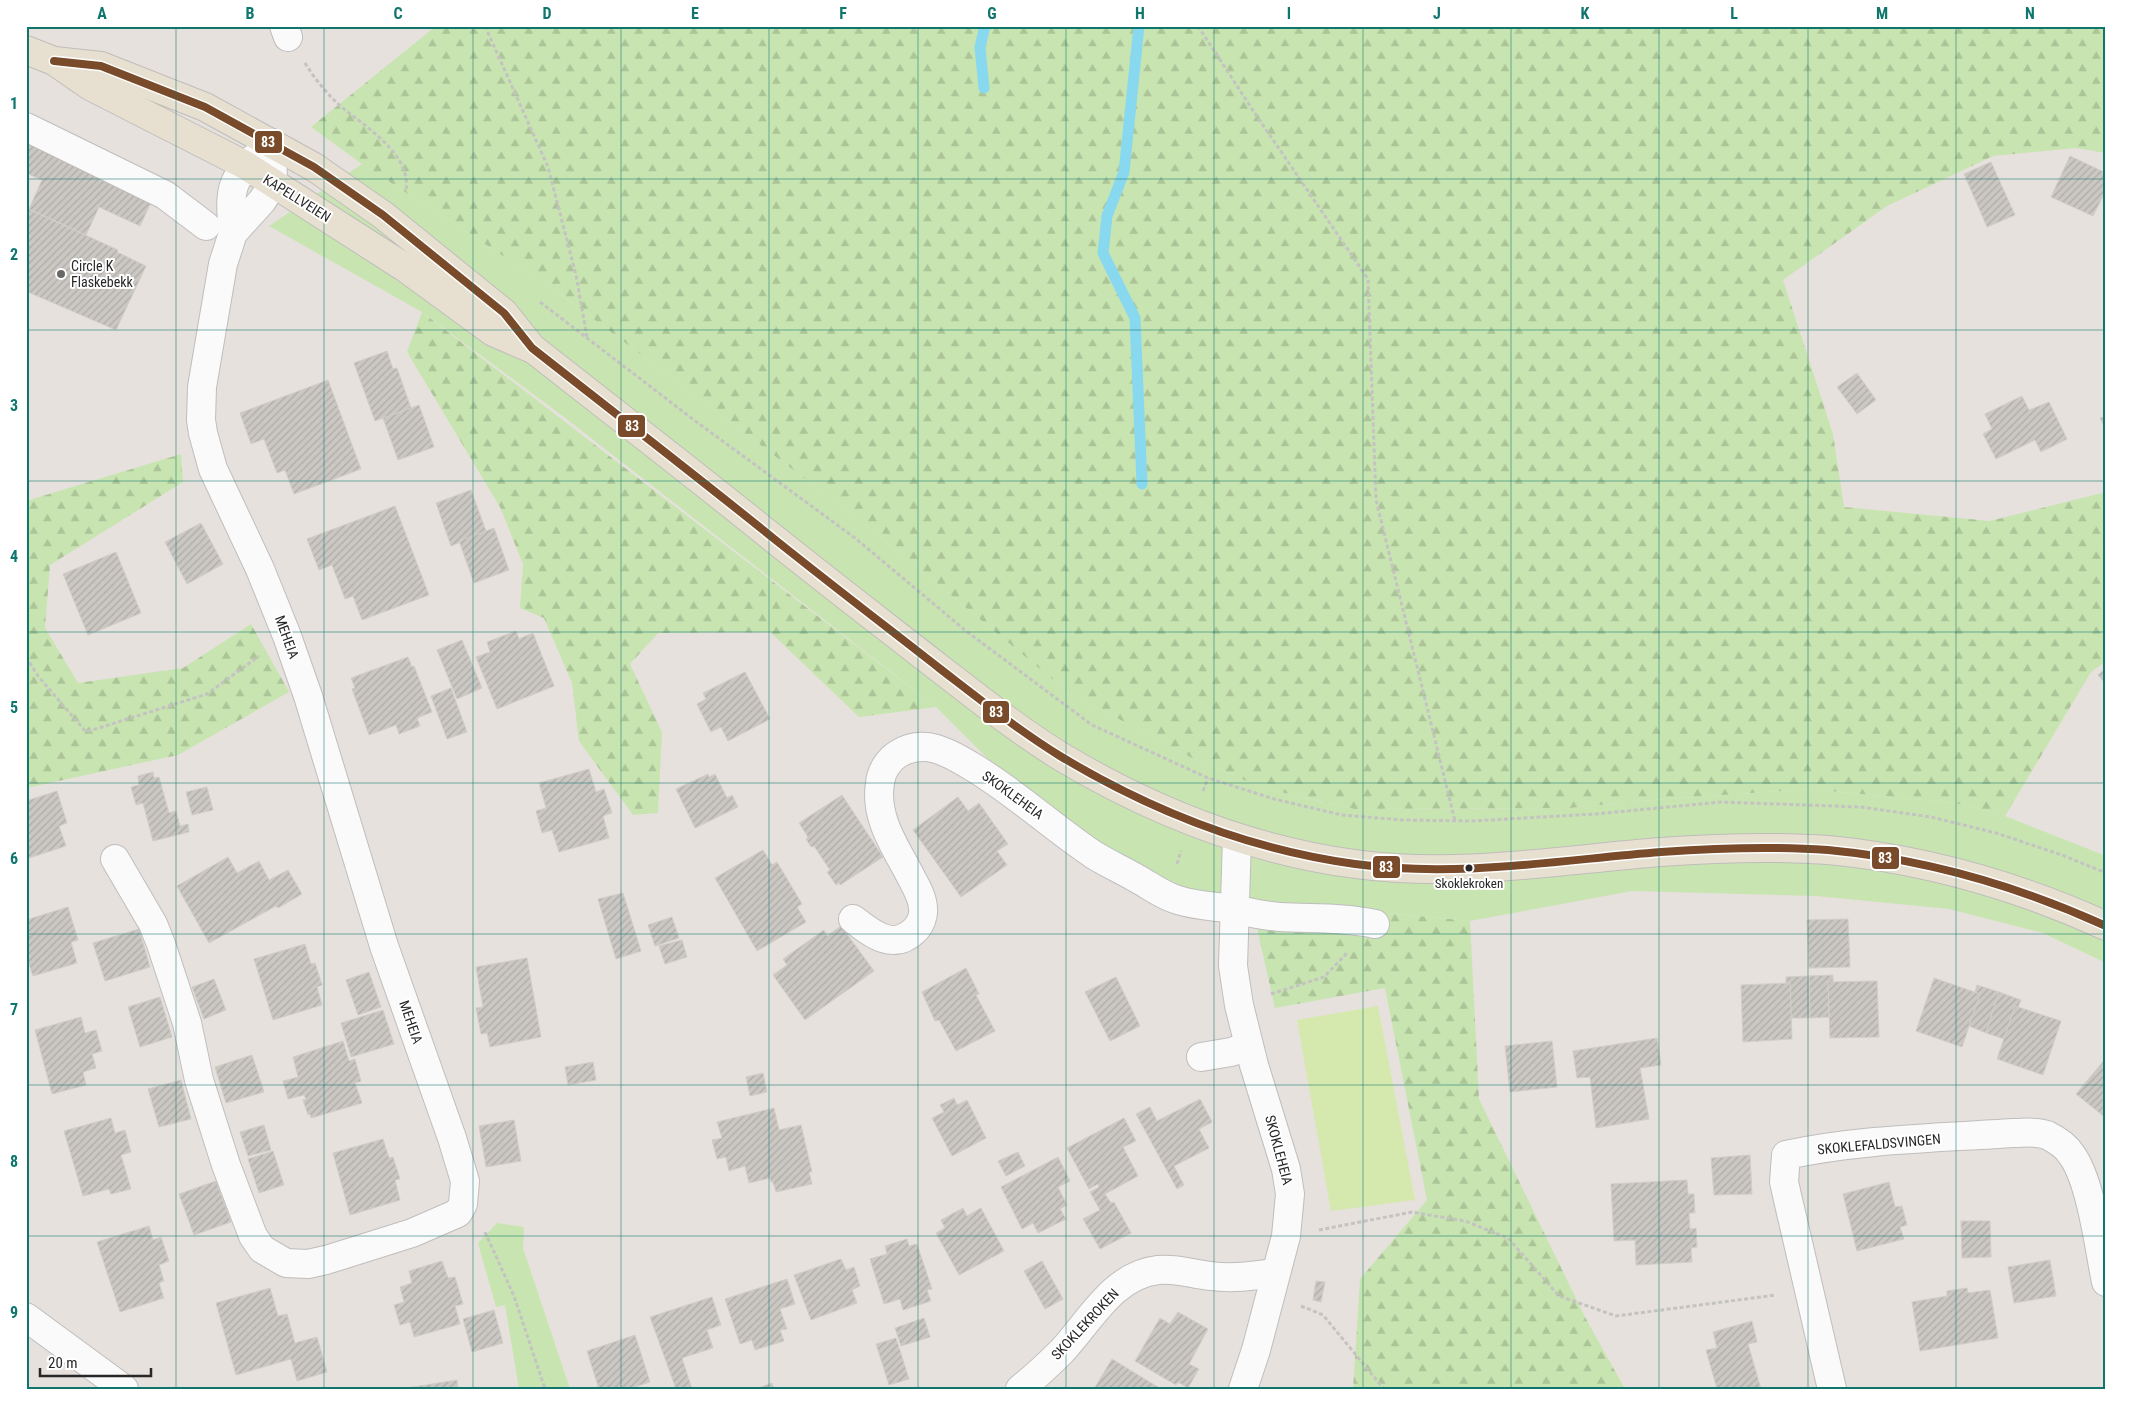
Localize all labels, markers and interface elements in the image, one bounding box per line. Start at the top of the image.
text: A [97,4,107,23]
text: B [246,4,255,23]
text: C [393,4,403,23]
text: D [542,4,552,23]
text: E [691,4,699,23]
text: F [839,4,847,23]
text: G [987,4,997,23]
text: H [1135,4,1145,23]
text: I [1287,4,1291,23]
text: J [1433,4,1441,23]
text: K [1581,4,1590,23]
text: L [1730,4,1738,23]
text: M [1876,4,1888,23]
text: N [2025,4,2035,23]
text: 1 [10,94,18,113]
line badge: 83 [254,130,283,154]
text: 83 [261,134,275,150]
street label: KAPELLVEIEN [260,171,334,225]
text: 2 [10,245,18,264]
place label: Circle K Flaskebekk [71,258,134,290]
marker: Circle K Flaskebekk [55,268,67,280]
text: 3 [10,396,18,415]
line badge: 83 [617,414,646,438]
text: 83 [625,418,639,434]
text: 4 [10,547,18,566]
street label: MEHEIA [272,613,302,661]
text: 5 [10,698,18,717]
line badge: 83 [982,700,1010,724]
text: 83 [989,704,1003,720]
street label: SKOKLEHEIA [979,767,1047,823]
line badge: 83 [1871,846,1900,870]
text: 6 [10,849,18,868]
text: 83 [1878,850,1892,866]
line badge: 83 [1372,855,1401,879]
text: 83 [1379,859,1393,875]
marker: Skoklekroken [1464,863,1474,873]
place label: Skoklekroken [1435,876,1503,891]
street label: MEHEIA [396,998,426,1046]
text: 7 [10,1000,18,1019]
street label: SKOKLEHEIA [1262,1113,1296,1187]
street label: SKOKLEFALDSVINGEN [1817,1131,1941,1157]
text: 8 [10,1152,18,1171]
street label: SKOKLEKROKEN [1048,1285,1122,1363]
text: 9 [10,1303,18,1322]
scale bar [40,1345,151,1377]
text: 20 m [48,1354,78,1372]

